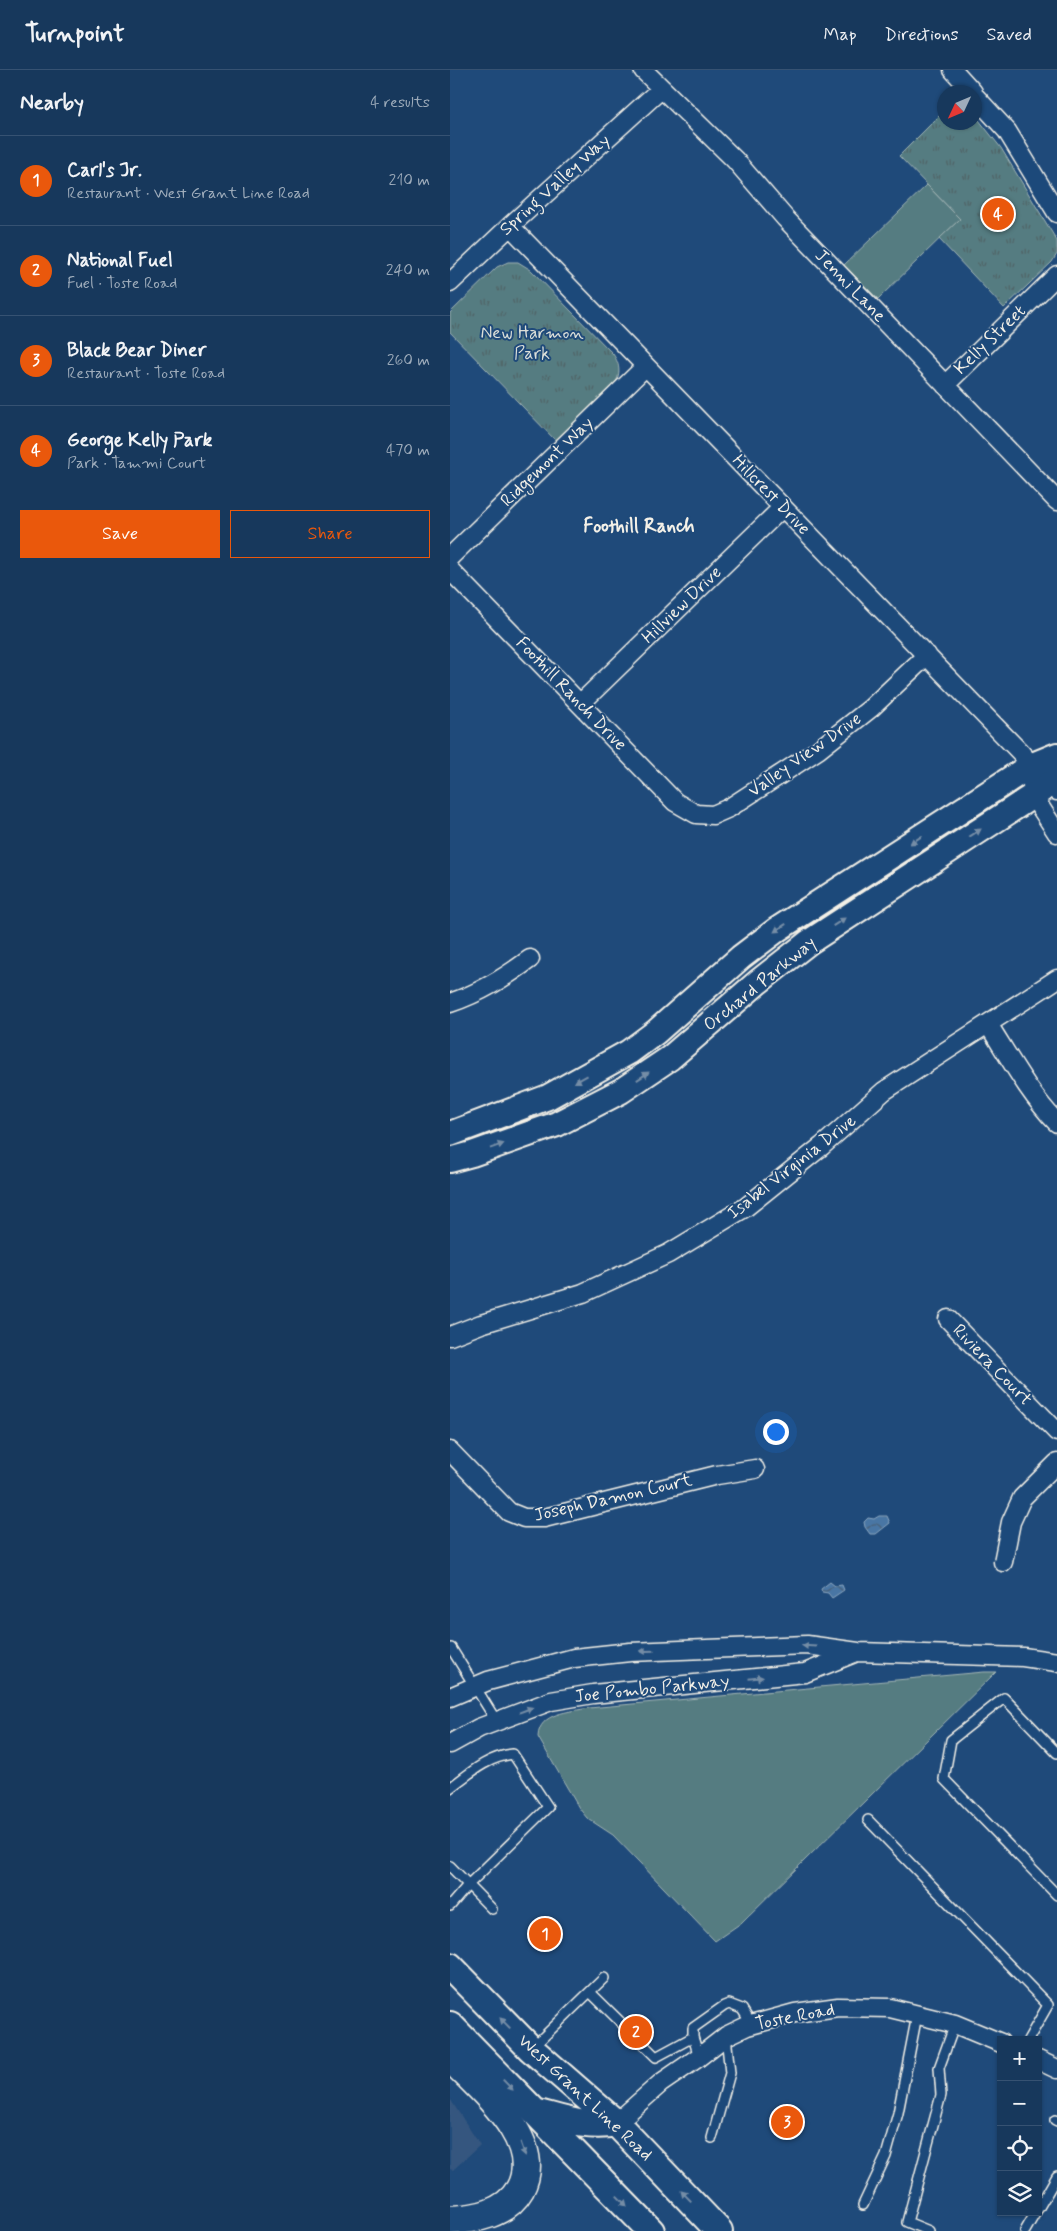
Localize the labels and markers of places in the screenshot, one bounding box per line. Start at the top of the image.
pin: 4 [982,195,1014,233]
pin: 1 [529,1915,561,1953]
pin: 2 [620,2013,652,2051]
pin: 3 [771,2103,803,2141]

